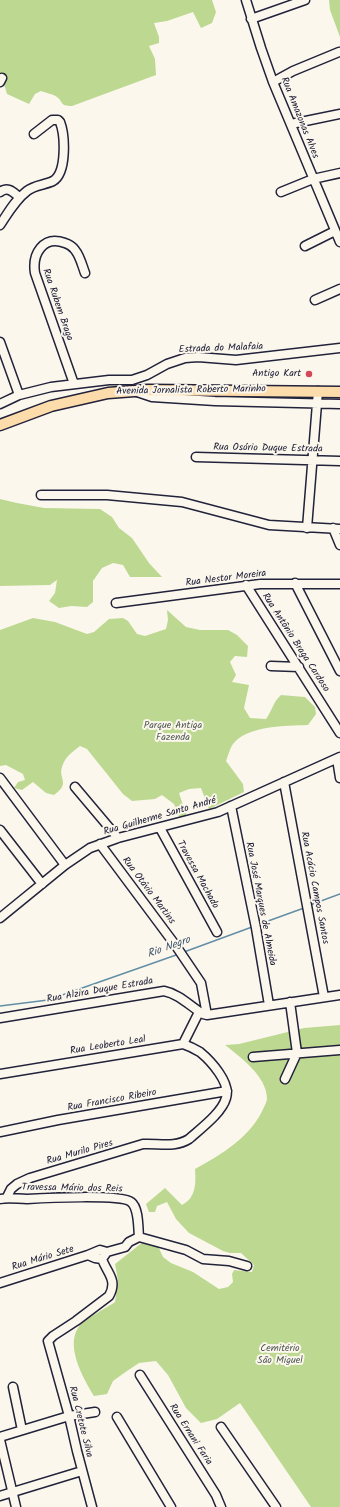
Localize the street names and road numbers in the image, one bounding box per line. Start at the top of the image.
street label: Rua Amazonas Alves [277,76,321,160]
street label: Rua Rubem Braga [39,267,75,343]
street label: Estrada do Malafaia [179,342,263,356]
street label: Avenida Jornalista Roberto Marinho [116,384,266,398]
street label: Rua Osório Duque Estrada [213,442,323,456]
street label: Rua Nestor Moreira [185,568,267,590]
street label: Rua Antônio Braga Cardoso [259,591,331,695]
street label: Rua Guilherme Santo André [102,795,218,839]
street label: Rua Acácio Campos Santos [297,831,331,945]
street label: Travessa Machado [173,839,221,911]
street label: Rua José Marques de Almeida [242,841,278,967]
street label: Rua Otávio Martins [119,855,177,927]
street label: Rua Alzira Duque Estrada [46,976,154,1006]
street label: Rua Leoberto Leal [69,1034,147,1058]
street label: Rua Francisco Ribeiro [67,1087,157,1115]
street label: Rua Murilo Pires [45,1138,115,1168]
street label: Travessa Mário dos Reis [21,1182,123,1196]
street label: Rua Mário Sete [10,1244,76,1274]
street label: Rua Cretote Silva [65,1385,95,1459]
street label: Rua Ernani Faria [166,1402,214,1468]

